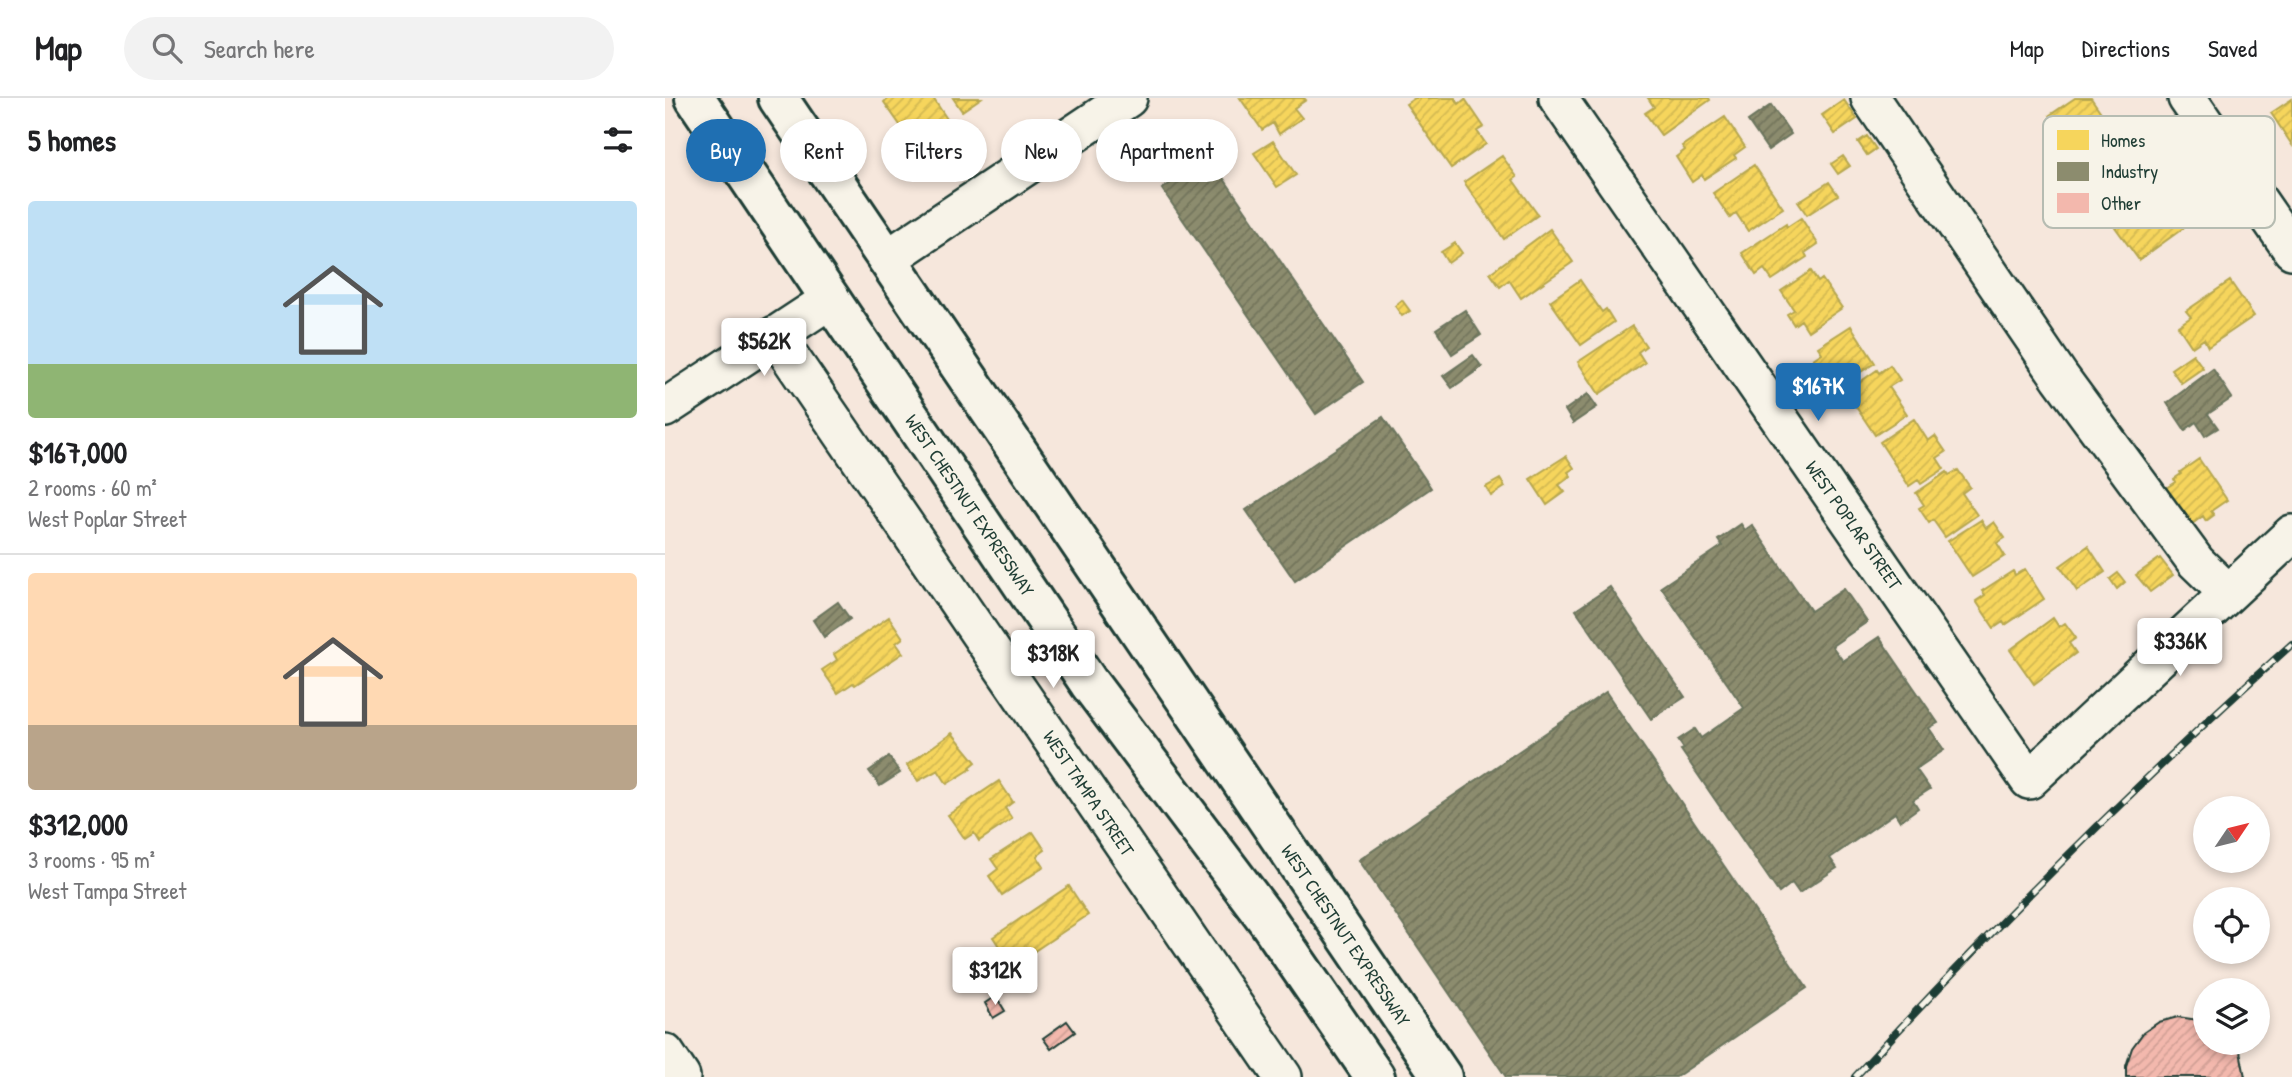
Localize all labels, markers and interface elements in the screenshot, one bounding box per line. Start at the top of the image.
search box [124,17,614,80]
text: Map [35,26,82,70]
icon: search [148,29,186,67]
text: Search here [204,31,315,66]
text: Map [2010,32,2044,64]
text: Directions [2082,32,2170,64]
text: Saved [2208,32,2257,64]
legend [2043,116,2275,228]
chip: Buy [686,119,766,182]
chip: Rent [780,119,867,182]
chip: Filters [881,119,987,182]
chip: New [1001,119,1082,182]
chip: Apartment [1096,119,1238,182]
text: 5 homes [28,120,116,160]
icon: filters [599,121,637,159]
text: Homes [2101,127,2145,153]
text: Industry [2101,158,2158,184]
text: Other [2101,190,2142,216]
icon: home [270,247,396,373]
pin: $562K [715,318,813,378]
text: $562K [737,325,791,356]
pin: $167K [1769,364,1867,423]
text: $167K [1792,370,1844,401]
street label: WEST CHESTNUT EXPRESSWAY [899,409,1041,601]
text: $167,000 [28,432,127,472]
street label: WEST POPLAR STREET [1800,455,1909,596]
text: 2 rooms · 60 m² [28,472,157,503]
text: West Poplar Street [28,503,186,534]
pin: $336K [2131,618,2229,678]
icon: home [270,619,396,745]
text: $336K [2153,625,2207,656]
pin: $318K [1004,630,1102,690]
text: $318K [1027,637,1079,668]
street label: WEST TAMPA STREET [1037,725,1141,862]
north arrow [2193,796,2270,873]
map controls [2193,796,2270,1055]
text: $312,000 [28,804,128,844]
street label: WEST CHESTNUT EXPRESSWAY [1275,839,1417,1031]
text: 3 rooms · 95 m² [28,844,155,875]
text: West Tampa Street [28,875,187,906]
button: locate [2193,887,2270,964]
pin: $312K [946,948,1044,1007]
text: $312K [968,954,1022,985]
button: layers [2193,978,2270,1055]

